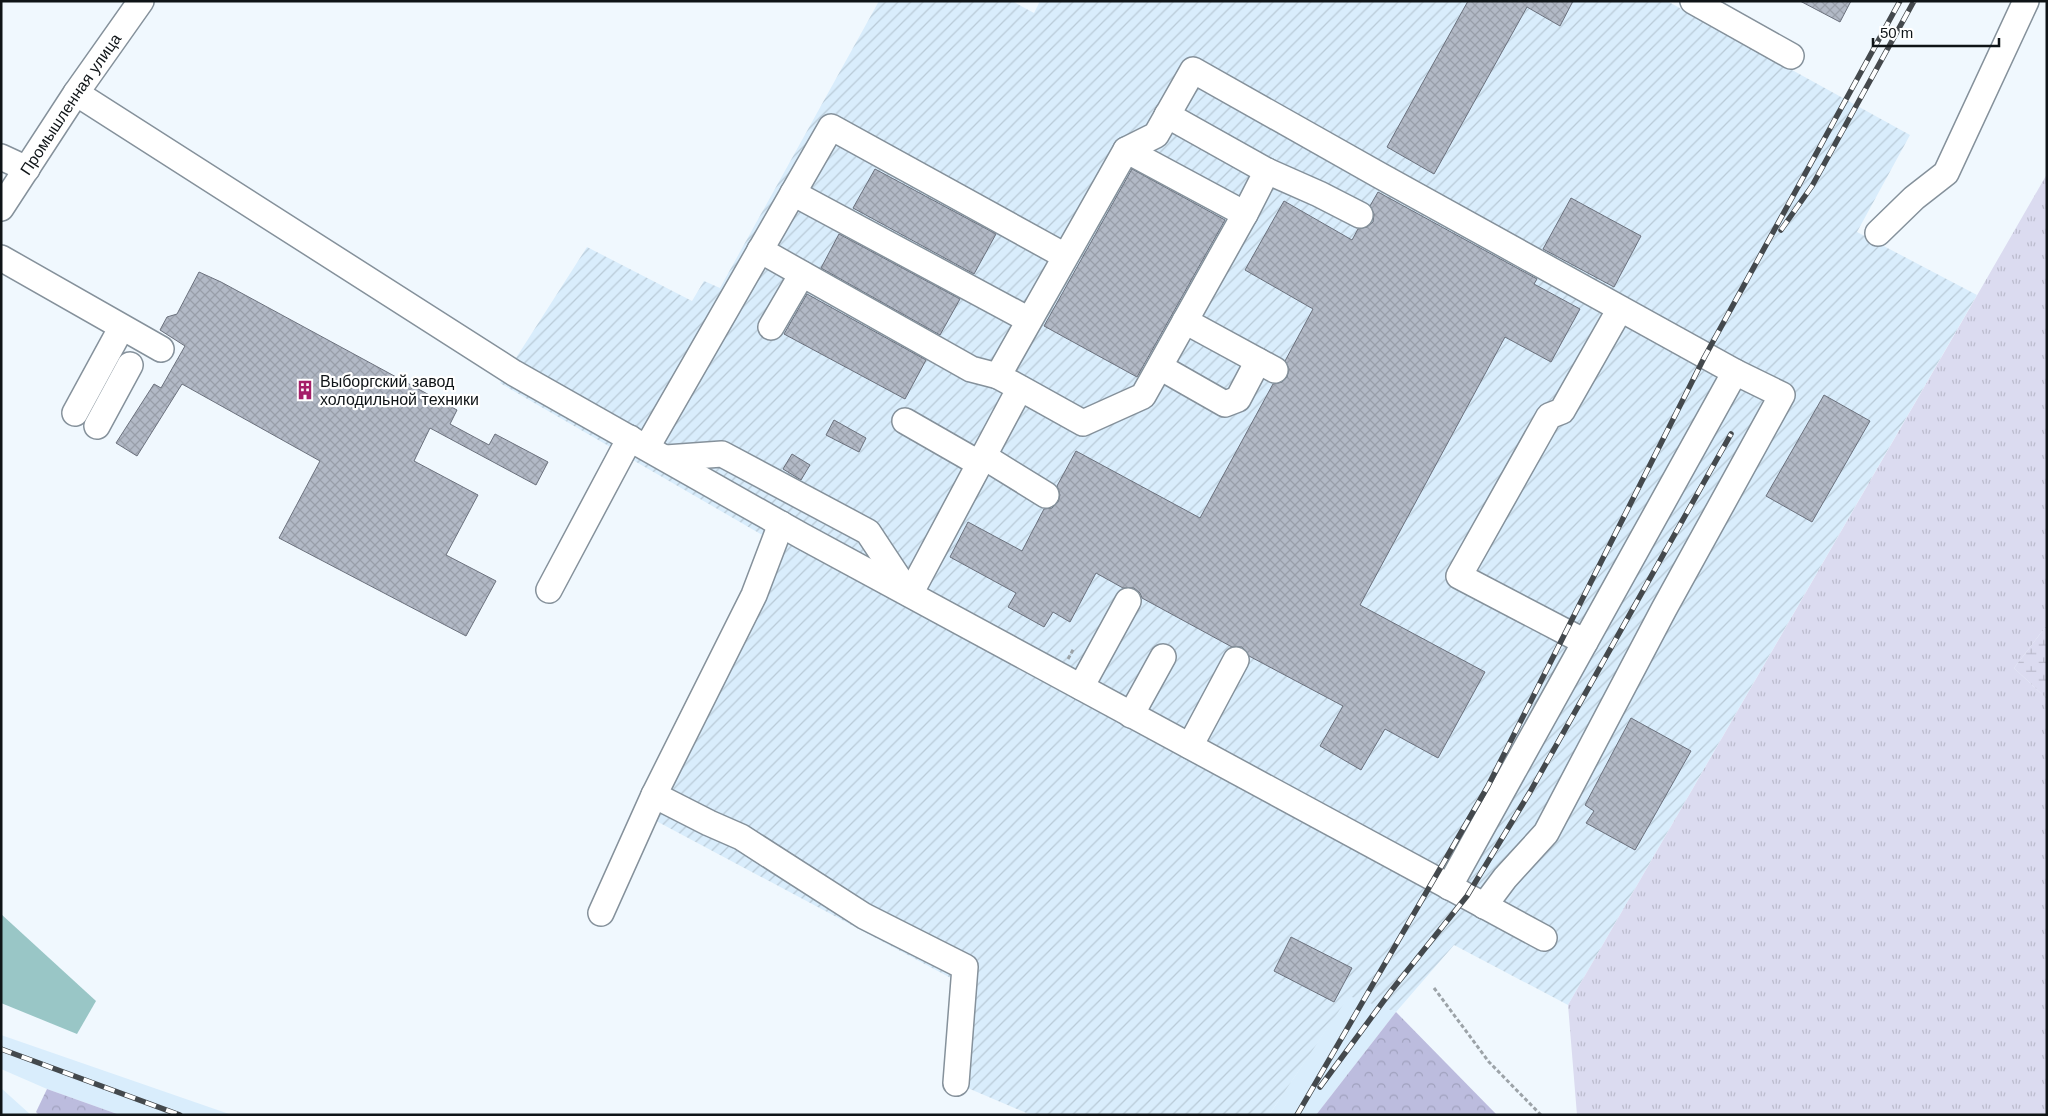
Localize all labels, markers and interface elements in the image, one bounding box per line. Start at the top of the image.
scale bar [1873,15,1999,47]
text: 50 m [1880,24,1913,41]
street label: Промышленная улица [17,30,124,178]
place label: Выборгский завод холодильной техники [320,373,479,408]
building icon: Выборгский завод холодильной техники [294,379,316,401]

